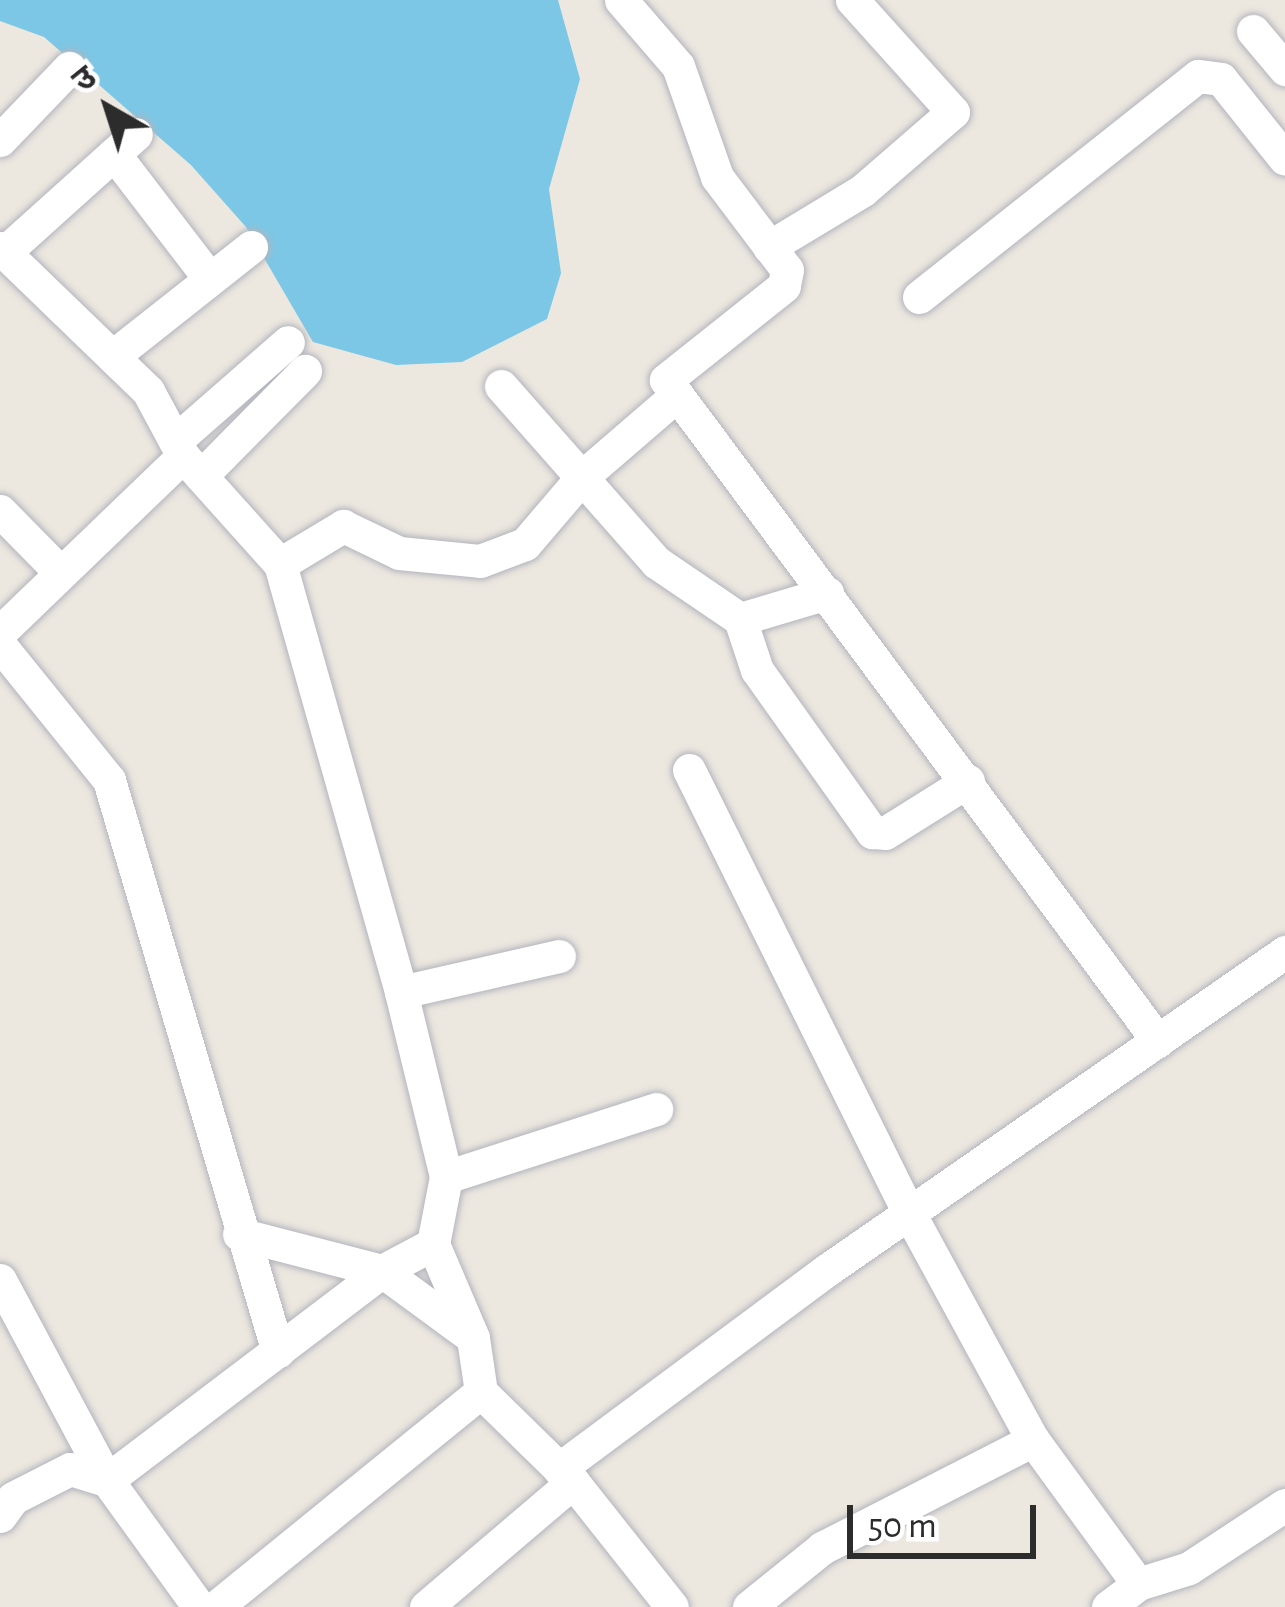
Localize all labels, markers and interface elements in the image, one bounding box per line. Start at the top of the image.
north arrow [48,48,168,168]
text: उ [67,61,103,99]
scale bar [853,1481,1042,1555]
text: 50 m [868,1508,937,1544]

